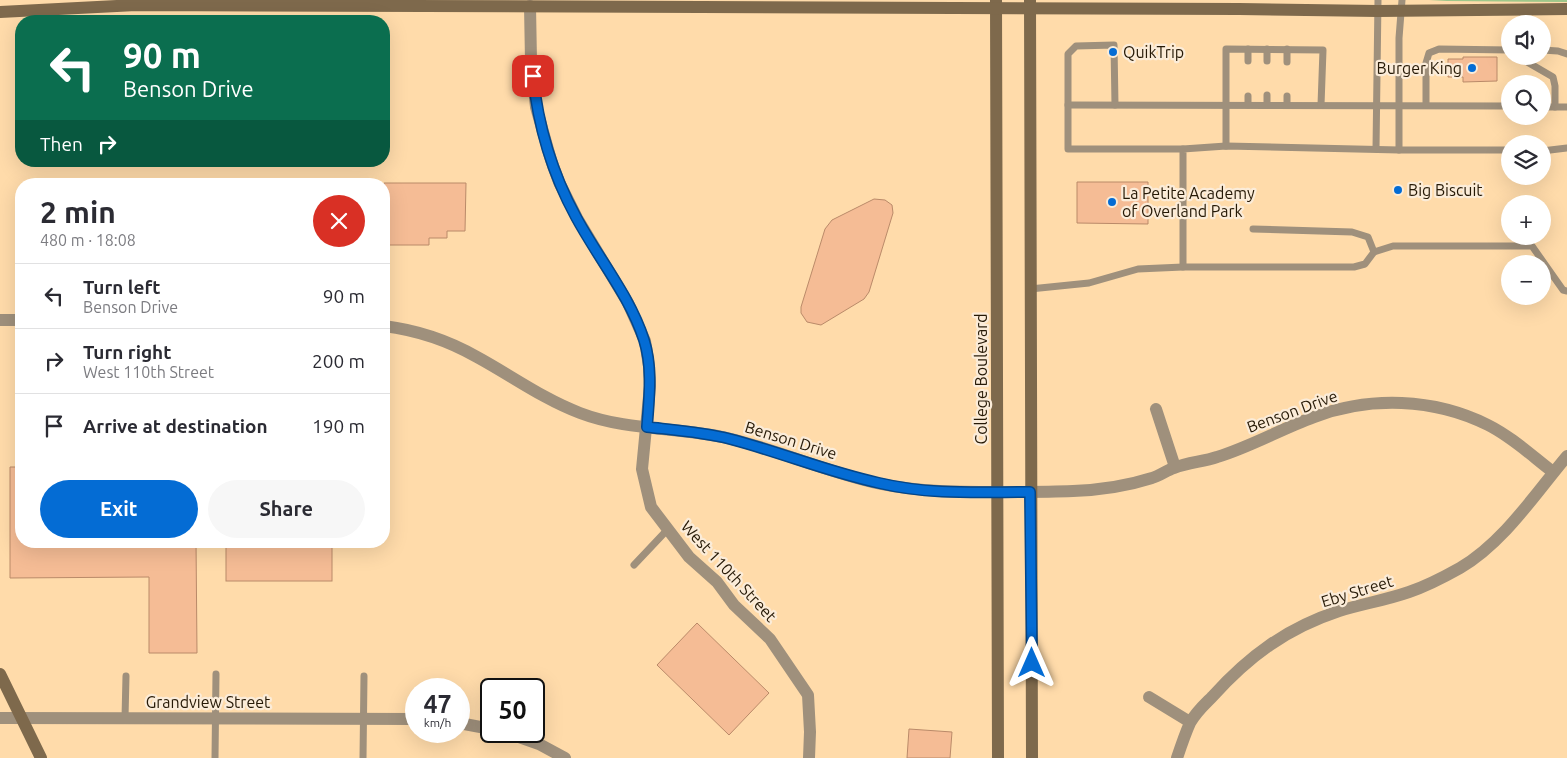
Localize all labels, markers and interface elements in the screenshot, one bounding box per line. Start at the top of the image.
map controls [1501,15,1551,305]
button: sound [1501,15,1551,65]
icon: left [40,35,105,100]
text: 90 m [123,35,201,75]
place label: QuikTrip [1123,43,1184,61]
marker: QuikTrip [1107,46,1119,58]
pin [512,55,554,97]
place label: Burger King [1377,59,1462,77]
icon: arrive [519,62,547,90]
marker: Burger King [1466,62,1478,74]
button: search [1501,75,1551,125]
text: Benson Drive [123,76,254,101]
icon: right [93,130,121,158]
text: Then [40,133,83,155]
button: layers [1501,135,1551,185]
place label: Big Biscuit [1408,181,1483,199]
place label: La Petite Academy of Overland Park [1122,184,1255,220]
marker: Big Biscuit [1392,184,1404,196]
text: 2 min [40,195,116,229]
button: close [313,195,365,247]
button: + [1501,195,1551,245]
marker: La Petite Academy of Overland Park [1106,196,1118,208]
text: 480 m · 18:08 [40,231,136,249]
button: − [1501,255,1551,305]
text: Turn left [83,276,161,298]
icon: left [40,282,68,310]
text: 90 m [323,285,365,307]
text: Benson Drive [83,298,178,316]
street label: College Boulevard [972,313,990,445]
text: Turn right [83,341,171,363]
icon: right [40,347,68,375]
text: 200 m [312,350,365,372]
text: West 110th Street [83,363,214,381]
street label: Benson Drive [1244,386,1340,436]
icon: arrive [40,412,68,440]
text: Arrive at destination [83,415,268,437]
text: 190 m [312,415,365,437]
street label: Benson Drive [743,417,839,463]
button: Exit [40,480,198,538]
button: Share [208,480,365,538]
street label: West 110th Street [678,517,781,626]
street label: Eby Street [1319,571,1396,610]
position arrow [1005,636,1057,688]
speed limit sign: 50 [480,678,545,743]
text: 47 [423,690,452,718]
street label: Grandview Street [146,693,271,711]
text: km/h [424,716,451,729]

